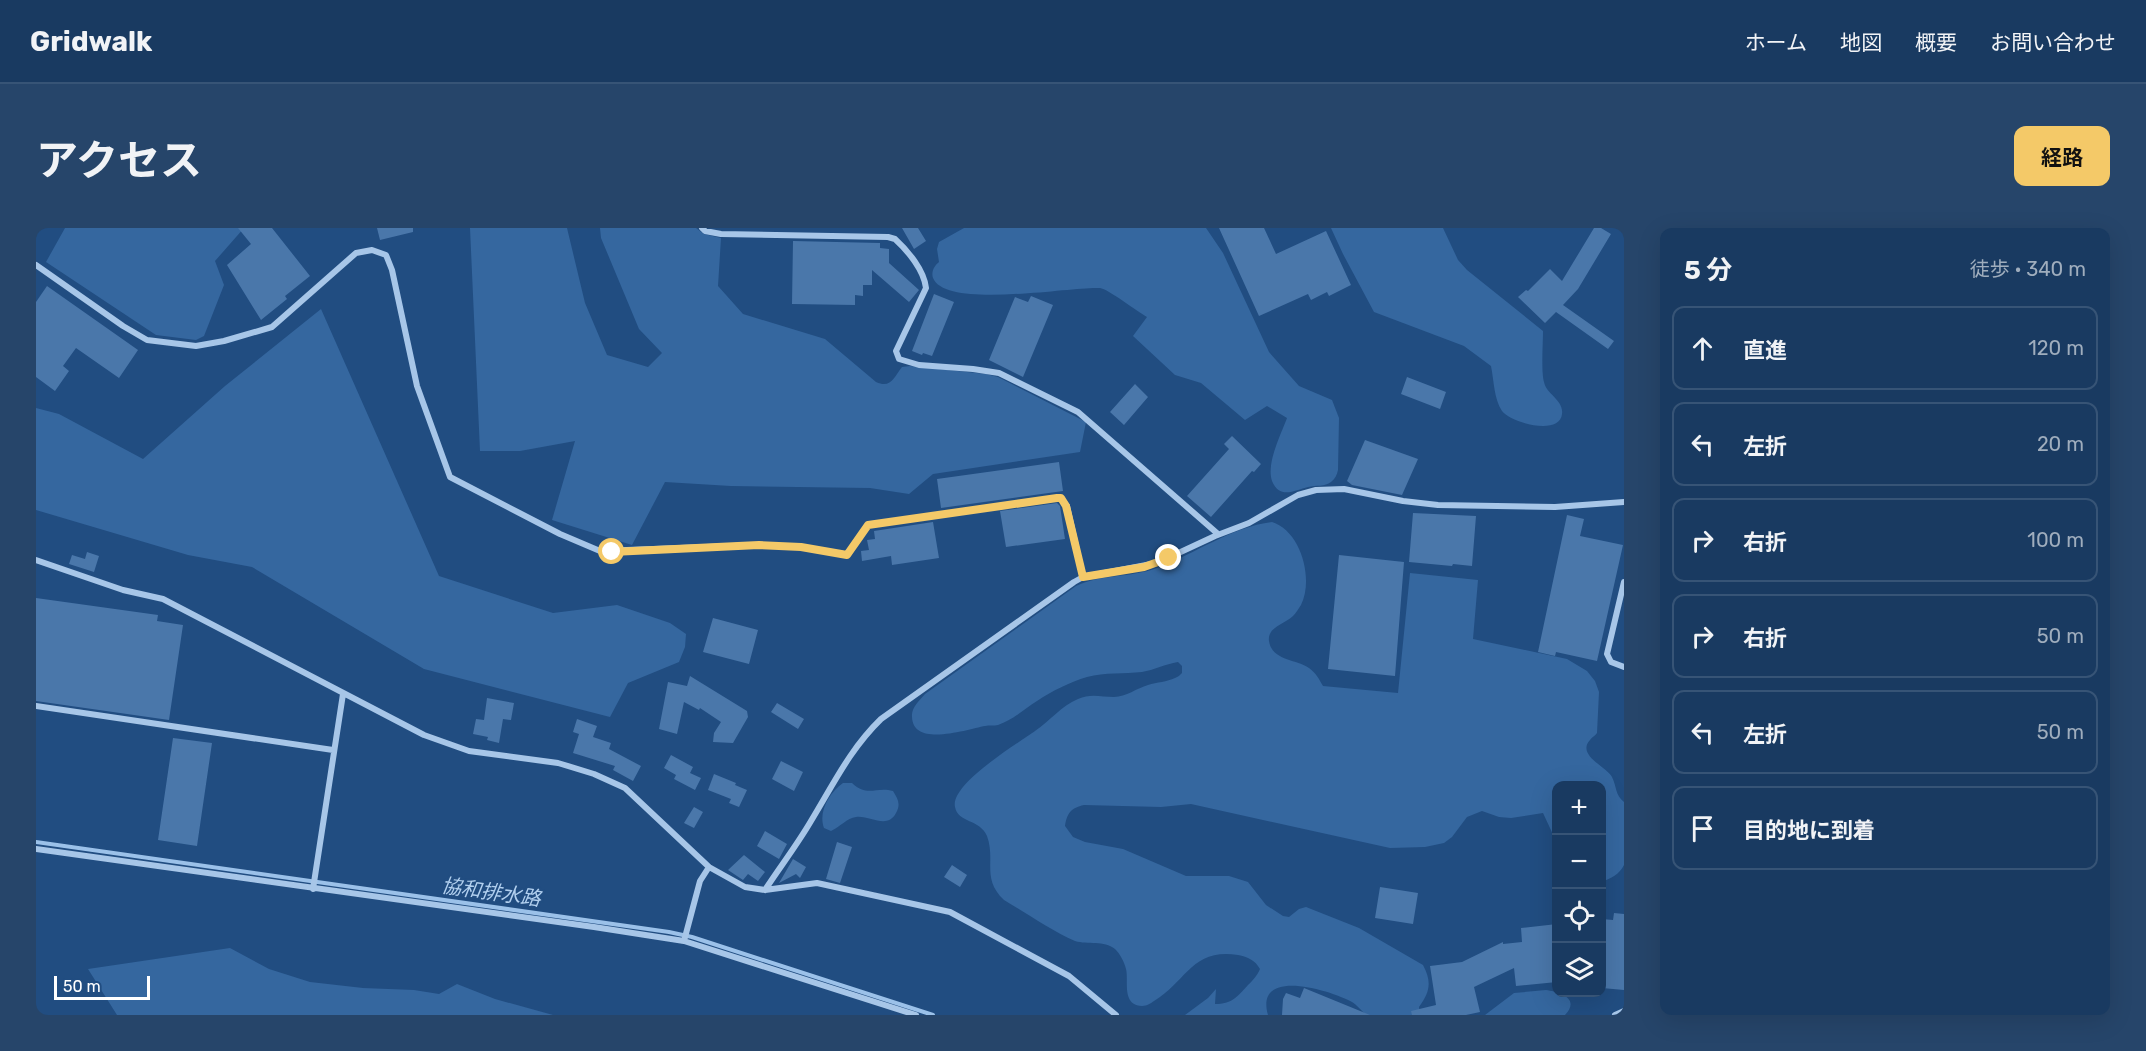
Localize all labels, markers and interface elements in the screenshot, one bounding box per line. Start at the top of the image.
text: Gridwalk [30,25,152,58]
text: ホーム [1745,30,1807,55]
text: 地図 [1840,30,1882,55]
text: 概要 [1915,30,1957,55]
text: お問い合わせ [1990,30,2116,55]
button: 経路 [2014,126,2110,186]
text: アクセス [36,136,202,186]
text: 5 分 [1684,255,1732,286]
text: 徒歩 · 340 m [1970,257,2086,281]
icon: ahead [1686,332,1719,365]
text: 120 m [2028,336,2084,360]
text: 直進 [1743,337,1787,364]
icon: left [1686,428,1719,461]
text: 20 m [2037,432,2084,456]
text: 左折 [1743,433,1787,460]
icon: right [1686,524,1719,557]
text: 100 m [2027,528,2084,552]
text: 右折 [1743,529,1787,556]
route start [598,538,624,564]
route end [1155,544,1181,570]
icon: right [1686,620,1719,653]
text: 50 m [2037,624,2084,648]
text: 右折 [1743,625,1787,652]
icon: left [1686,716,1719,749]
text: 50 m [2037,720,2084,744]
text: 左折 [1743,721,1787,748]
map controls [1552,781,1606,997]
button: + [1552,781,1606,835]
icon: arrive [1686,812,1719,845]
text: 目的地に到着 [1743,817,1875,844]
button: − [1552,835,1606,889]
water label: 協和排水路 [440,873,544,911]
button: locate [1552,889,1606,943]
button: layers [1552,943,1606,997]
scale bar [54,973,150,1000]
text: 50 m [63,977,101,996]

